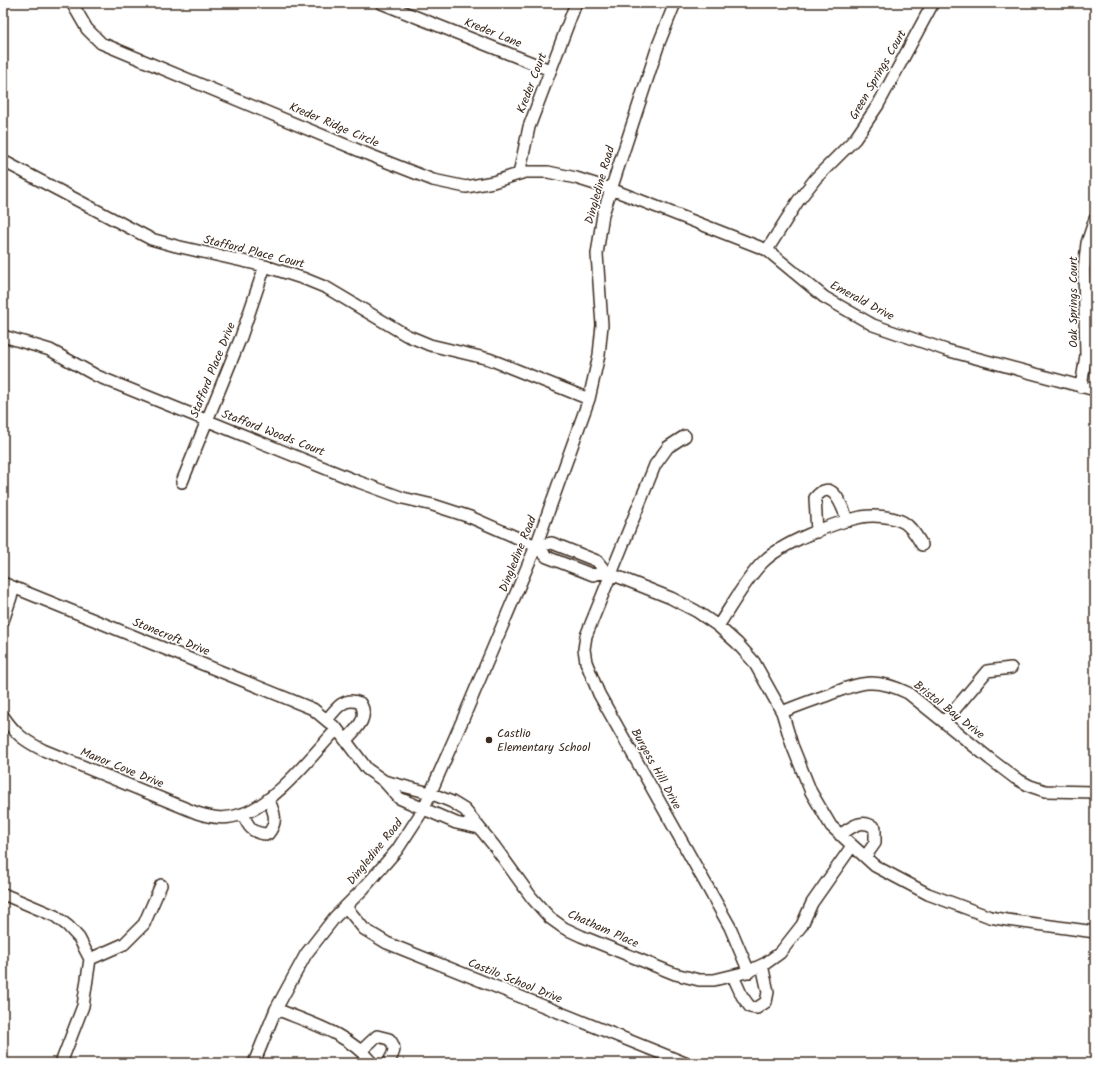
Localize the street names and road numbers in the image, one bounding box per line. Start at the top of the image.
street label: Kreder Lane [461,13,525,53]
street label: Green Springs Court [844,26,912,124]
street label: Kreder Court [512,50,552,116]
street label: Kreder Ridge Circle [286,97,382,153]
street label: Dingledine Road [580,143,621,226]
street label: Stafford Place Court [201,230,307,274]
street label: Oak Springs Court [1064,256,1083,348]
street label: Emerald Drive [826,276,898,326]
street label: Stafford Place Drive [185,319,241,421]
street label: Stafford Woods Court [219,405,328,462]
street label: Dingledine Road [494,512,542,595]
street label: Stonecroft Drive [129,613,213,661]
street label: Bristol Bay Drive [909,676,989,744]
street label: Burgess Hill Drive [626,725,686,814]
street label: Manor Cove Drive [77,743,167,794]
street label: Dingledine Road [342,814,408,889]
street label: Chatham Place [564,905,642,953]
street label: Castilo School Drive [465,953,566,1009]

